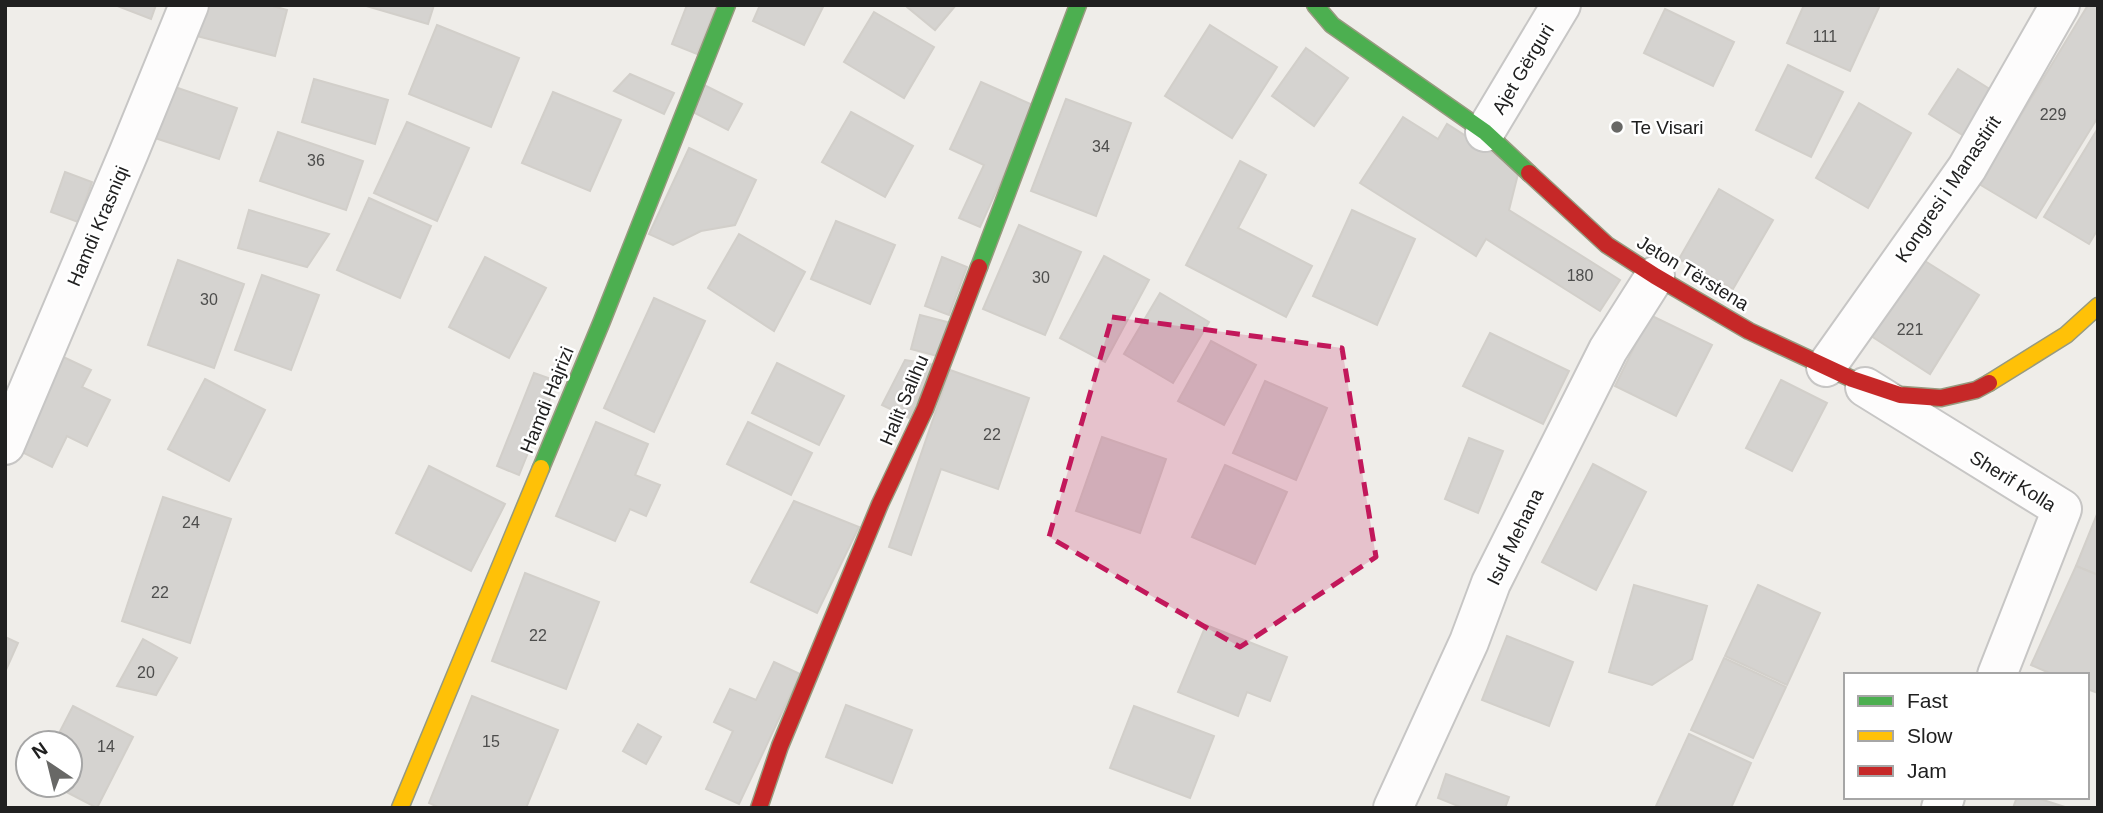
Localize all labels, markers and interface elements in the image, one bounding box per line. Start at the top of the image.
street label: Ajet Gërguri [1488,20,1558,118]
house number: 111 [1813,28,1837,45]
house number: 229 [2040,106,2066,123]
street label: Kongresi i Manastirit [1891,111,2005,266]
place label: Te Visari [1631,117,1704,138]
marker: Te Visari [1609,119,1625,135]
house number: 34 [1092,138,1110,155]
house number: 36 [307,152,325,169]
street label: Hamdi Krasniqi [63,163,133,289]
street label: Jeton Tërstena [1633,231,1753,315]
house number: 180 [1567,267,1593,284]
house number: 30 [1032,269,1050,286]
house number: 30 [200,291,218,308]
house number: 221 [1897,321,1923,338]
street label: Hamdi Hajrizi [516,344,578,456]
street label: Halit Salihu [876,352,932,448]
house number: 22 [983,426,1001,443]
street label: Sherif Kolla [1966,446,2060,516]
street label: Isuf Mehana [1483,485,1548,589]
house number: 24 [182,514,200,531]
house number: 22 [151,584,169,601]
house number: 22 [529,627,547,644]
house number: 20 [137,664,155,681]
legend [1844,673,2089,799]
text: Fast [1907,689,1948,712]
text: Slow [1907,724,1953,747]
north arrow [14,729,84,799]
house number: 15 [482,733,500,750]
text: N [28,738,51,763]
house number: 14 [97,738,115,755]
text: Jam [1907,759,1947,782]

